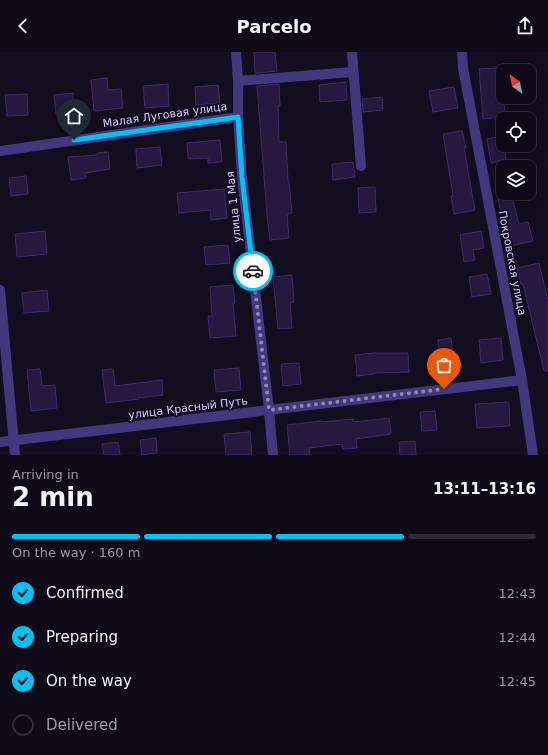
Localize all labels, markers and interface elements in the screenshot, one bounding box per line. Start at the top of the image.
icon: back [12,15,34,37]
icon: share [514,15,536,37]
text: Parcelo [236,16,312,37]
north arrow [496,64,536,104]
map controls [496,64,536,200]
pin [57,99,91,140]
street label: Малая Луговая улица [102,100,228,130]
icon: home [63,105,85,127]
button: locate [496,112,536,152]
button: layers [496,160,536,200]
street label: улица 1 Мая [224,171,244,243]
street label: Покровская улица [495,210,529,316]
courier [233,251,273,291]
icon: car [242,260,264,282]
pin [427,348,461,389]
icon: bag [433,354,455,376]
street label: улица Красный Путь [128,394,248,422]
text: Arriving in [12,467,79,482]
text: 13:11–13:16 [433,480,536,498]
text: 2 min [12,482,94,512]
text: On the way · 160 m [12,545,140,560]
icon: check [12,582,34,604]
text: Confirmed [46,584,124,602]
text: 12:43 [499,586,536,601]
icon: check [12,626,34,648]
text: Preparing [46,628,118,646]
text: 12:44 [499,630,536,645]
icon: check [12,670,34,692]
text: On the way [46,672,132,690]
text: 12:45 [499,674,536,689]
text: Delivered [46,716,118,734]

